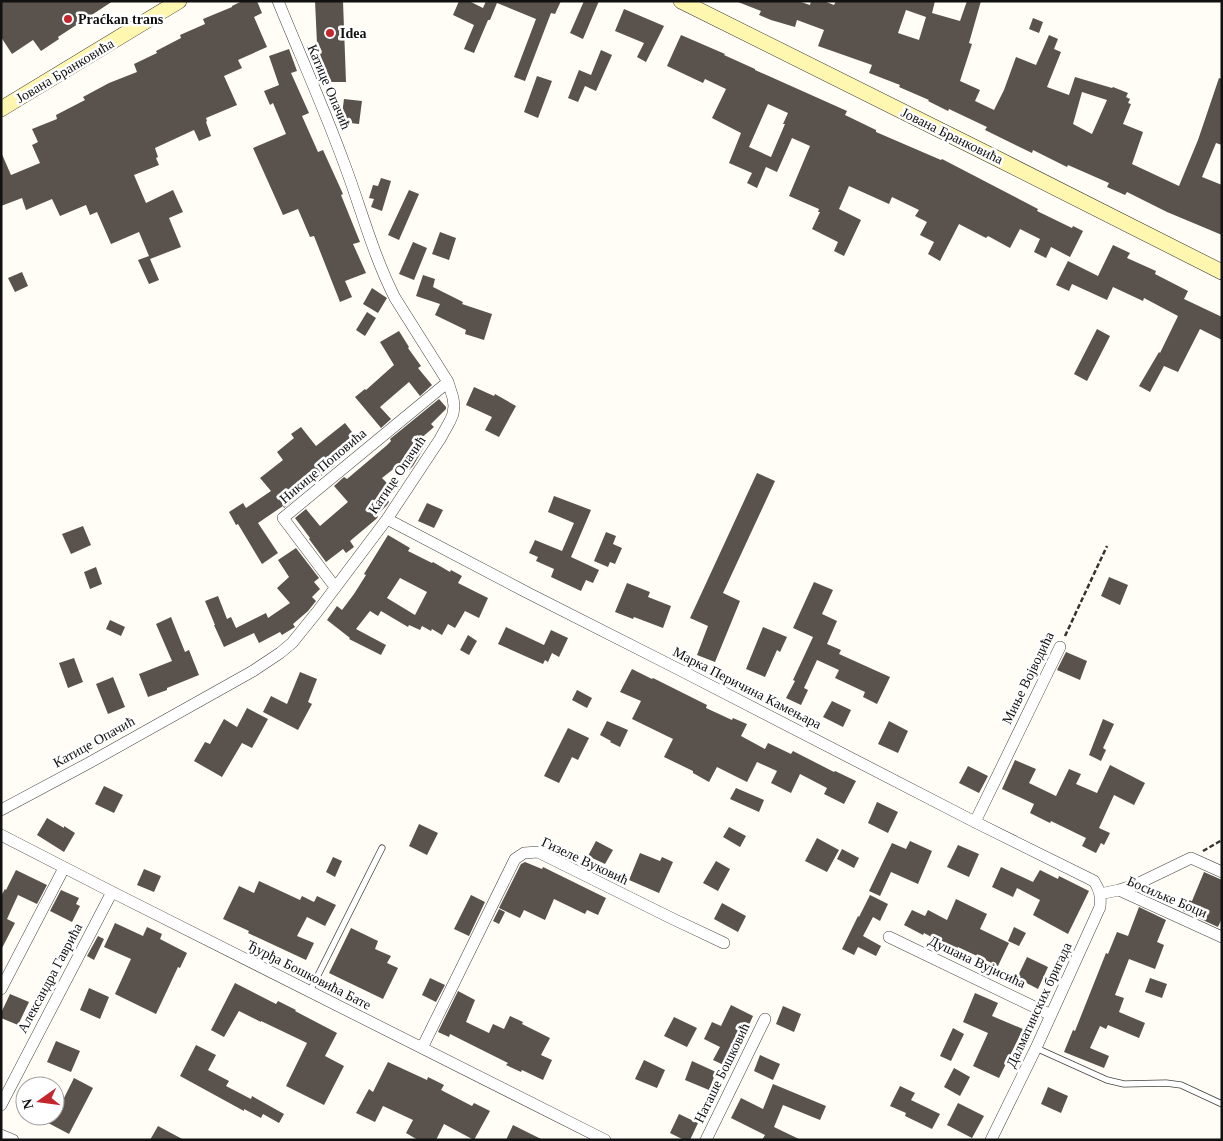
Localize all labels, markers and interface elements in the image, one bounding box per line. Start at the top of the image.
place label: Praćkan trans [78,12,164,27]
marker: Praćkan trans [62,13,74,25]
place label: Idea [340,26,366,41]
marker: Idea [324,27,336,39]
street label: Јована Бранковића [13,35,117,106]
street label: Катице Опачић [304,42,354,132]
street label: Јована Бранковића [899,105,1006,168]
street label: Никице Поповића [277,425,370,506]
street label: Катице Опачић [365,433,429,517]
street label: Миње Војводића [999,629,1057,727]
street label: Марка Перичина Камењара [670,644,824,732]
street label: Катице Опачић [51,713,137,771]
street label: Гизеле Вуковић [539,834,631,888]
street label: Босиљке Боци [1125,873,1210,921]
street label: Александра Гаврића [15,920,86,1035]
street label: Душана Вујисића [926,933,1029,991]
street label: Ђурђа Бошковића Бате [245,937,373,1013]
street label: Далматинских бригада [1003,939,1075,1070]
street label: Наташе Бошковић [691,1021,753,1125]
north arrow [15,1076,65,1126]
text: N [19,1097,36,1111]

